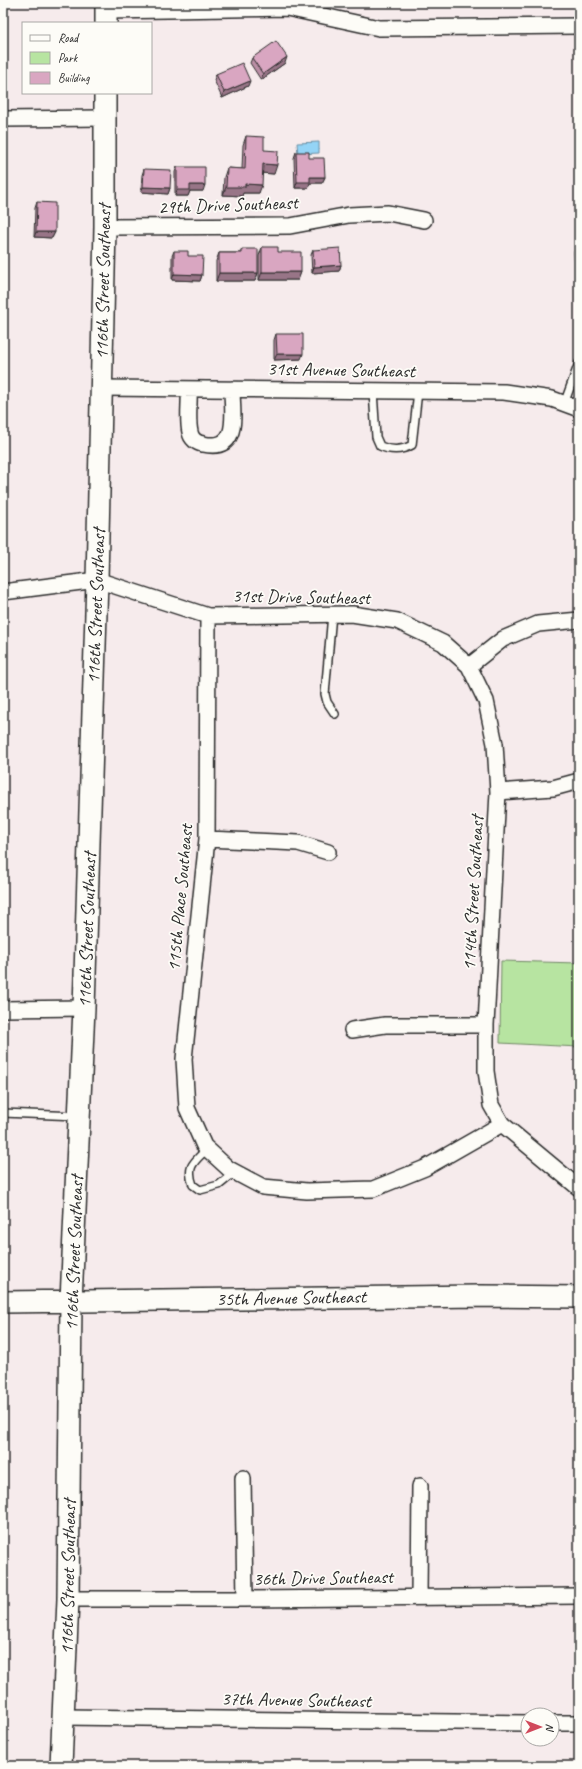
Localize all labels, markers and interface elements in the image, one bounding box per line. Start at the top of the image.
legend [22,22,152,94]
text: Road [58,30,80,46]
text: Park [58,50,79,66]
text: Building [58,70,90,86]
street label: 29th Drive Southeast [158,191,300,219]
street label: 116th Street Southeast [90,201,116,360]
street label: 31st Avenue Southeast [267,357,417,383]
street label: 116th Street Southeast [81,525,111,684]
street label: 31st Drive Southeast [232,584,372,610]
street label: 114th Street Southeast [457,812,489,971]
street label: 115th Place Southeast [162,822,199,973]
street label: 116th Street Southeast [72,849,102,1008]
street label: 116th Street Southeast [59,1172,89,1331]
street label: 35th Avenue Southeast [216,1285,368,1311]
street label: 116th Street Southeast [55,1496,81,1655]
street label: 36th Drive Southeast [253,1565,395,1591]
street label: 37th Avenue Southeast [221,1687,373,1713]
north arrow [520,1707,560,1747]
text: N [543,1724,557,1733]

